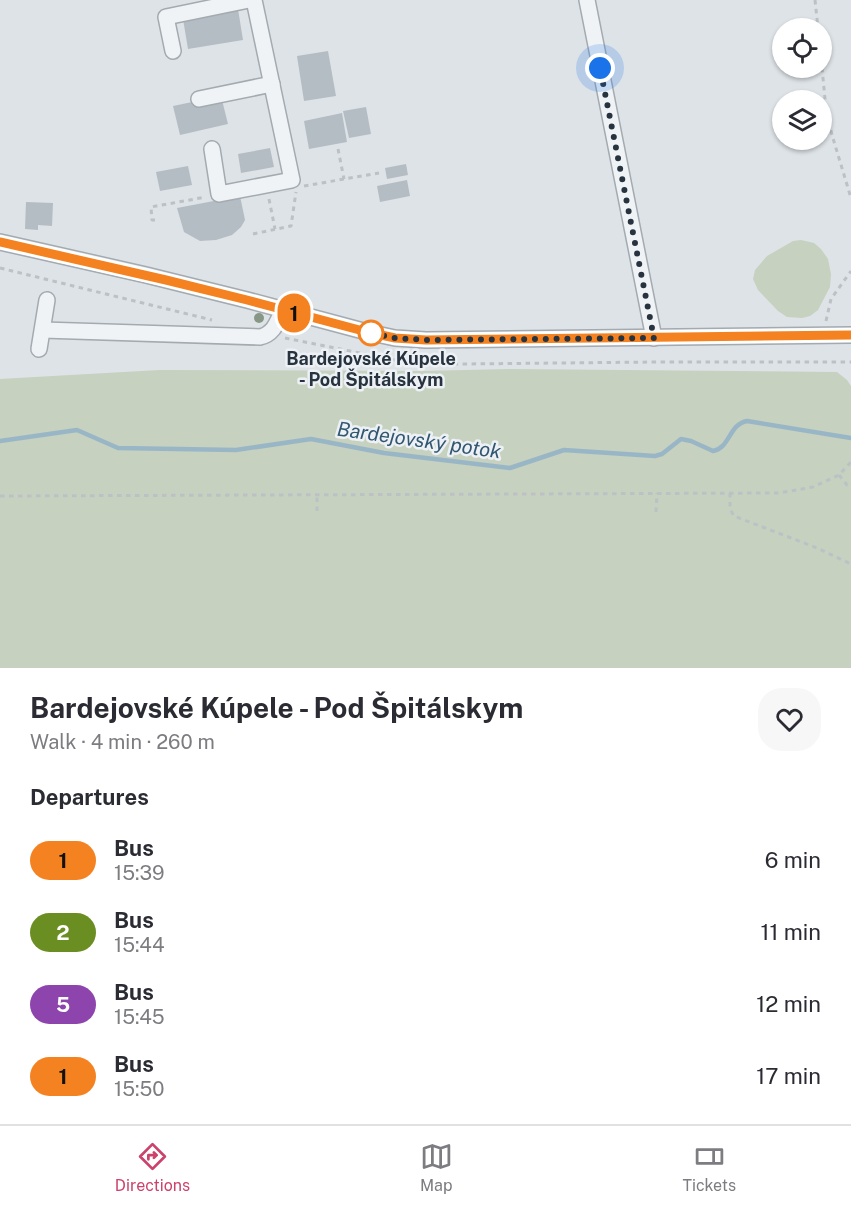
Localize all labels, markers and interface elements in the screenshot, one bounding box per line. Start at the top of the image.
map controls [772,18,832,150]
button: locate [772,18,832,78]
your location [585,53,615,83]
button: layers [772,90,832,150]
line badge: 1 [274,294,314,332]
text: 1 [290,301,299,326]
marker: Bardejovské Kúpele - Pod Špitálskym [358,320,384,346]
place label: Bardejovské Kúpele - Pod Špitálskym [286,348,456,390]
water label: Bardejovský potok [336,417,503,463]
button: heart [758,688,821,751]
text: Bardejovské Kúpele - Pod Špitálskym [30,691,523,724]
text: Walk · 4 min · 260 m [30,730,215,754]
text: Departures [30,784,149,810]
text: Bus [114,835,154,861]
text: 6 min [765,847,821,873]
text: 1 [59,848,68,873]
text: 15:39 [114,861,164,885]
text: Bus [114,907,154,933]
text: 11 min [760,919,821,945]
text: 2 [56,920,70,945]
text: 15:44 [114,933,164,957]
text: Bus [114,979,154,1005]
text: 12 min [756,991,821,1017]
text: 5 [56,992,70,1017]
text: 15:45 [114,1005,165,1029]
text: Bus [114,1051,154,1077]
text: 17 min [756,1063,821,1089]
text: 1 [59,1064,68,1089]
text: 15:50 [114,1077,165,1101]
tab: Directions [115,1140,190,1195]
tab: Map [420,1140,453,1195]
tab: Tickets [682,1140,736,1195]

